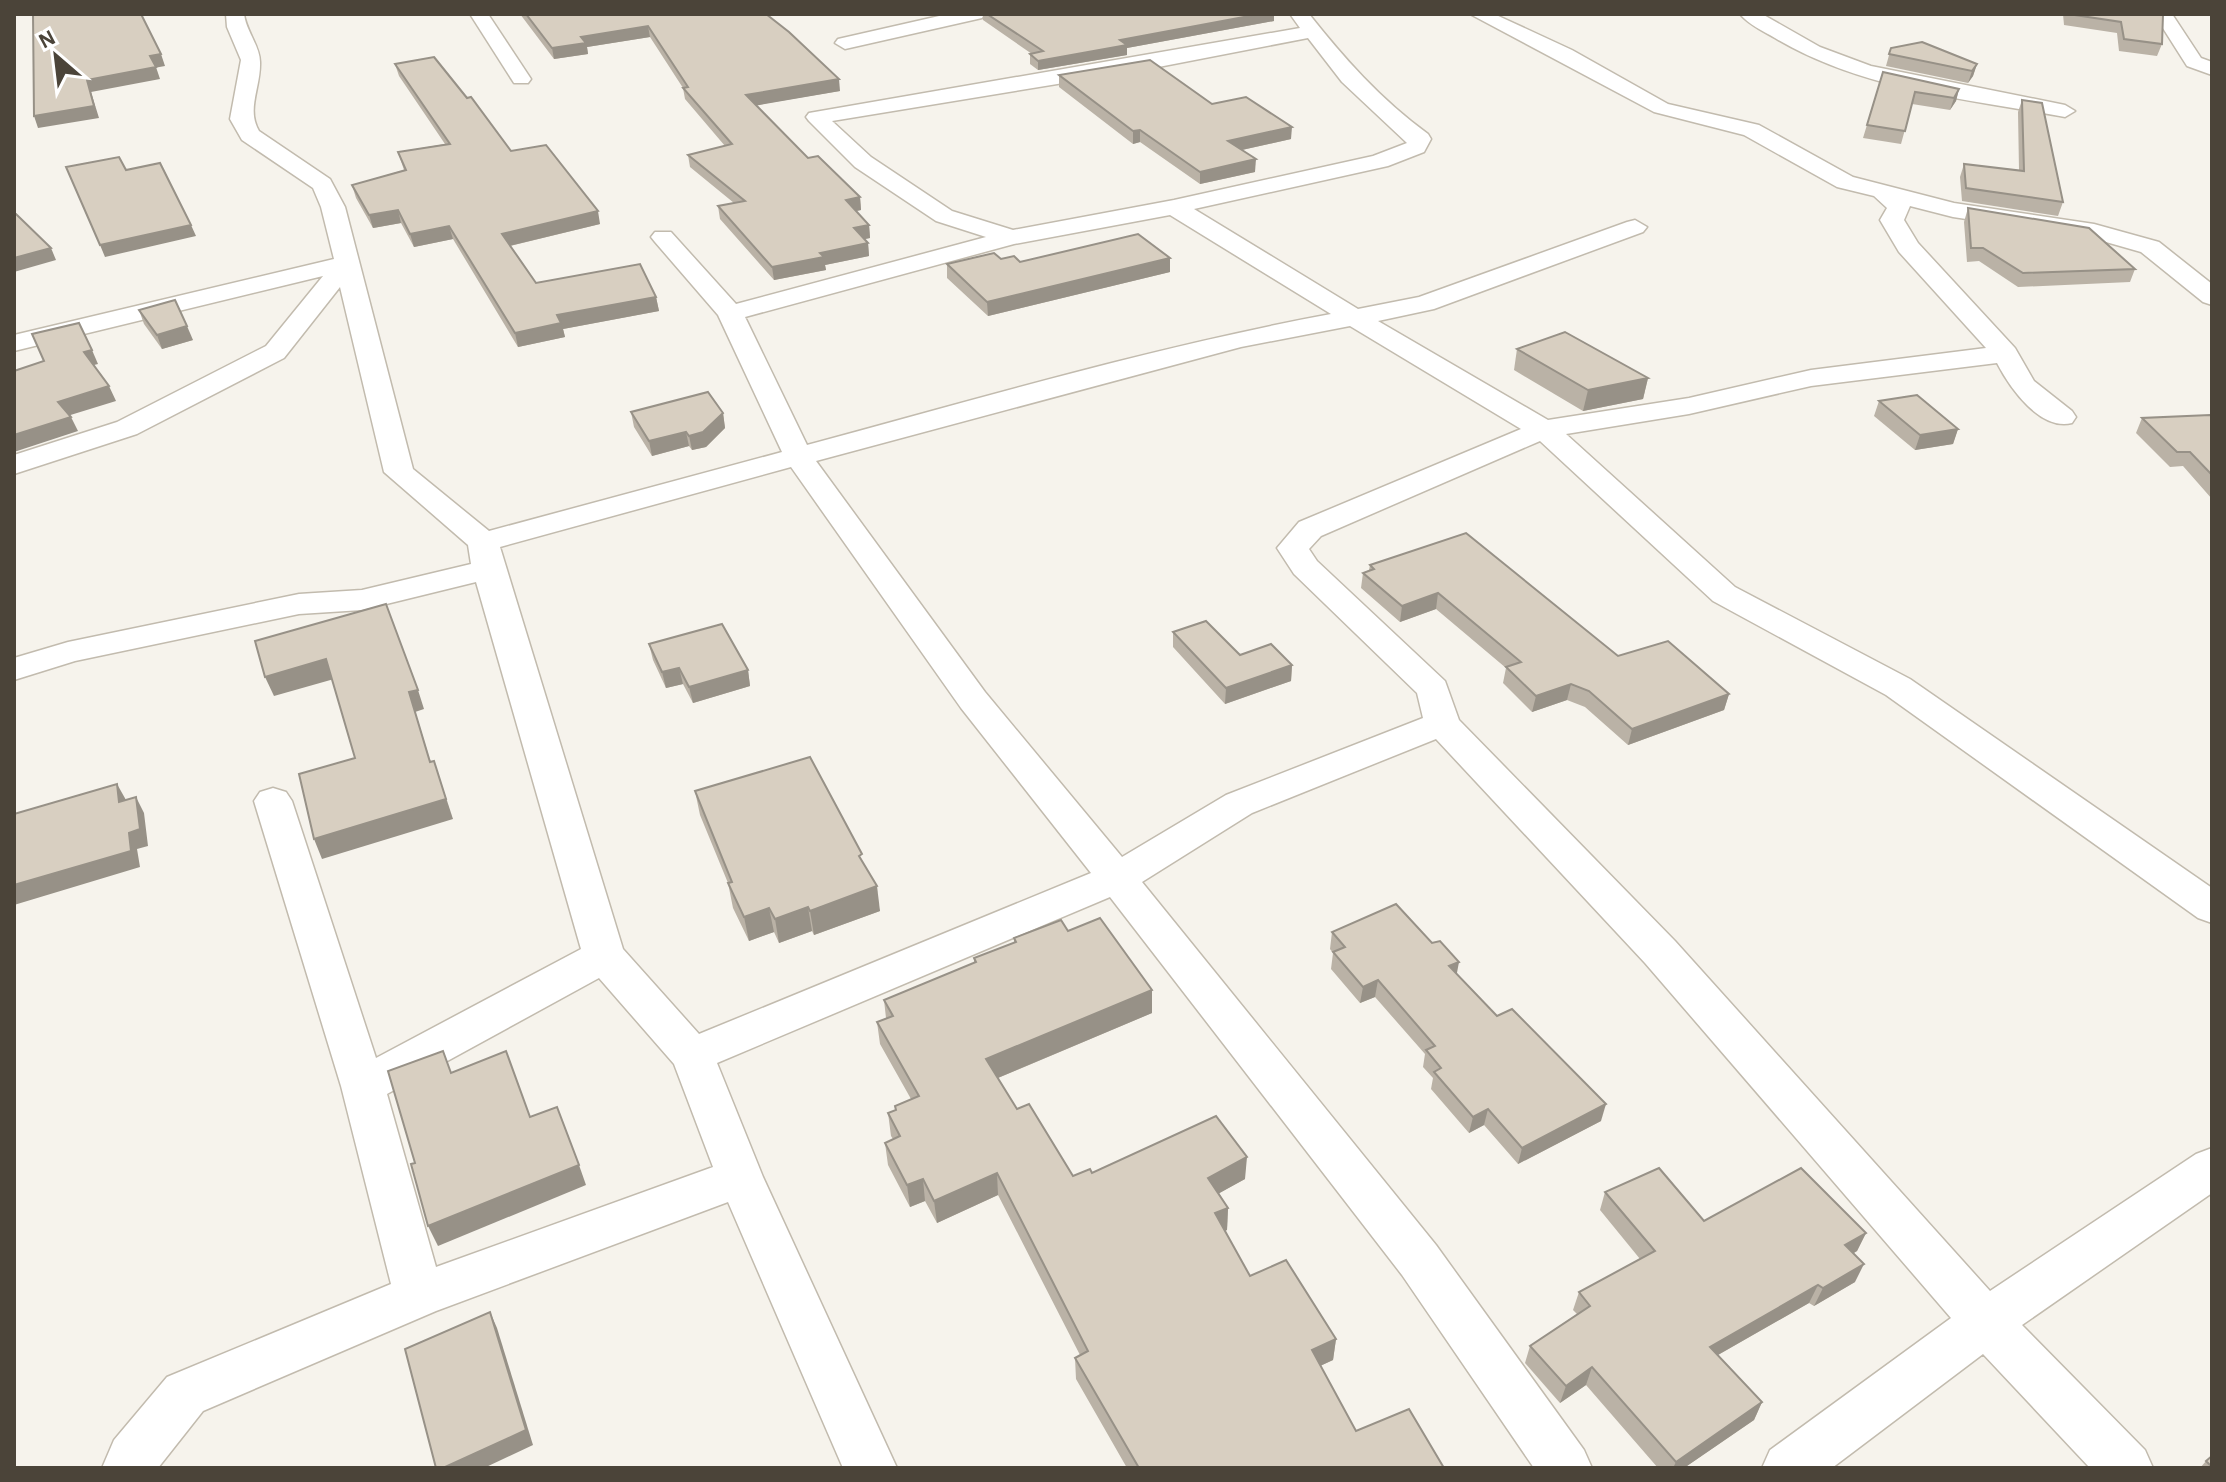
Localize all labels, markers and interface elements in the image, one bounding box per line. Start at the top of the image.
north arrow [16,16,96,96]
text: N [35,26,59,53]

